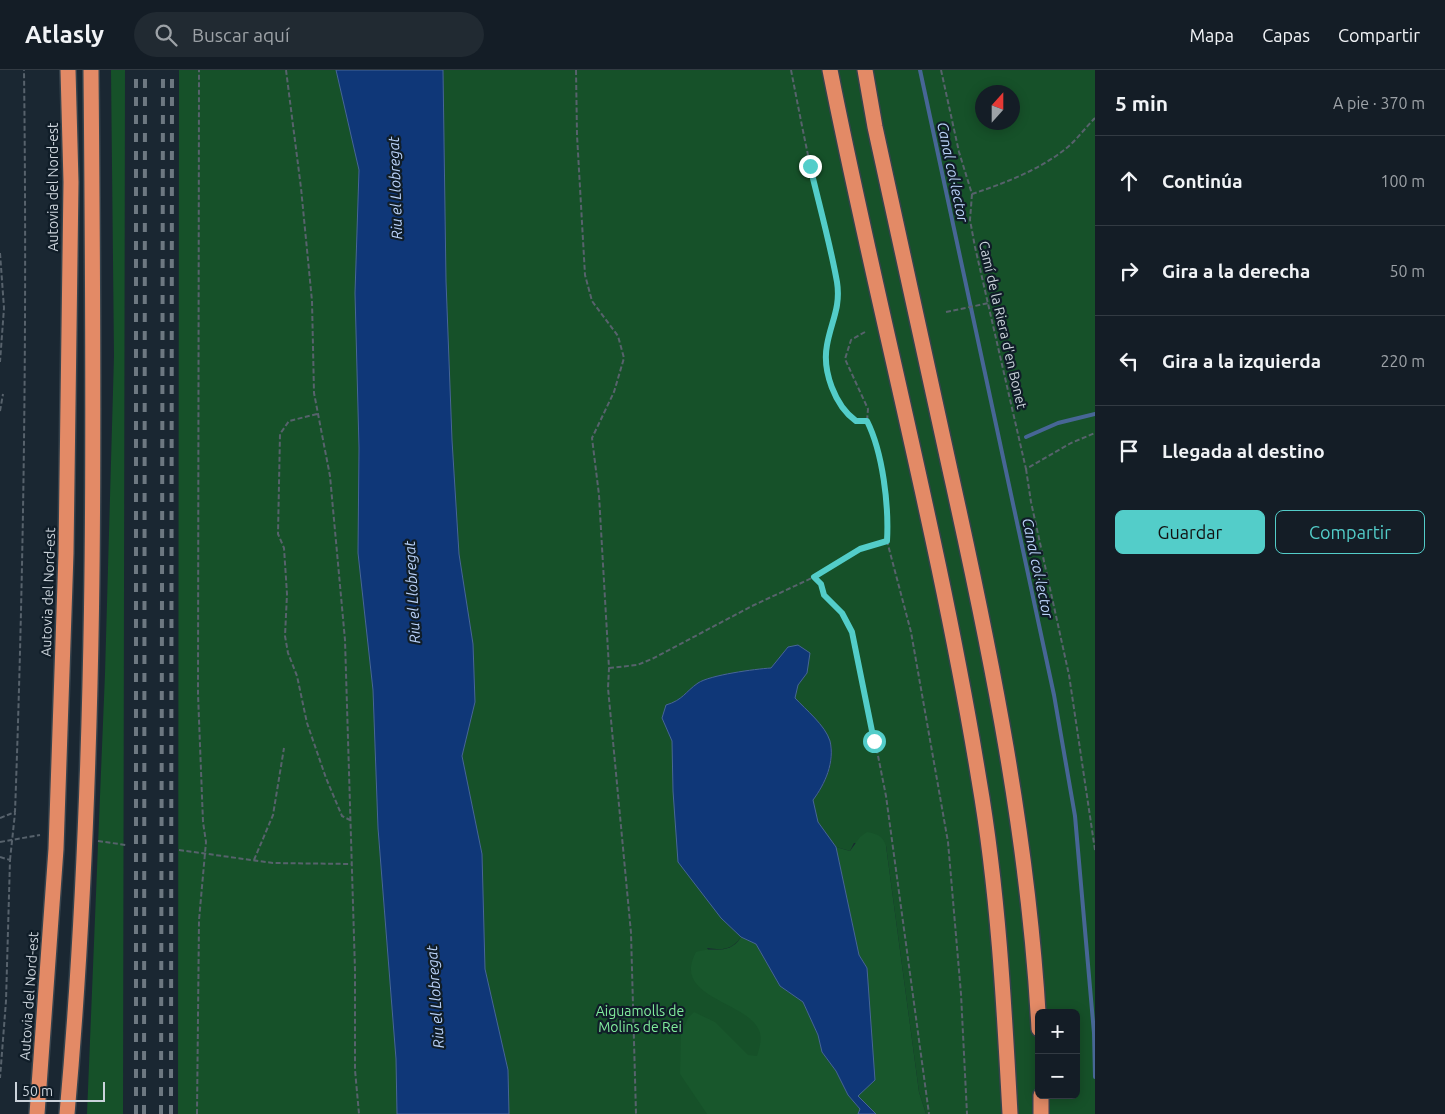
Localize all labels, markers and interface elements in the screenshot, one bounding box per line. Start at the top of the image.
search box [134,12,484,57]
text: Atlasly [25,21,104,48]
icon: search [152,21,180,49]
text: Buscar aquí [192,24,290,46]
text: Mapa [1189,25,1234,45]
text: Capas [1262,25,1310,45]
text: Compartir [1338,25,1420,45]
north arrow [975,85,1020,130]
text: 5 min [1115,91,1168,115]
text: A pie · 370 m [1333,94,1425,112]
water label: Canal col·lector [934,120,972,225]
street label: Autovia del Nord-est [45,122,61,252]
water label: Riu el Llobregat [385,136,405,240]
route end [799,155,822,178]
icon: ahead [1115,167,1143,195]
text: Continúa [1162,170,1243,192]
text: 100 m [1380,172,1425,190]
street label: Camí de la Riera d'en Bonet [976,239,1030,411]
icon: right [1115,257,1143,285]
text: Gira a la derecha [1162,260,1310,282]
text: 50 m [1389,262,1425,280]
icon: left [1115,347,1143,375]
text: Gira a la izquierda [1162,350,1321,372]
text: 220 m [1380,352,1425,370]
icon: arrive [1115,437,1143,465]
text: Llegada al destino [1162,440,1325,462]
button: Guardar [1115,510,1265,554]
button: Compartir [1275,510,1425,554]
water label: Canal col·lector [1019,516,1057,621]
street label: Autovia del Nord-est [38,527,58,657]
water label: Riu el Llobregat [401,540,423,644]
route start [863,730,886,753]
street label: Autovia del Nord-est [17,931,42,1061]
water label: Riu el Llobregat [423,945,447,1049]
park label: Aiguamolls de Molins de Rei [596,1003,684,1035]
map controls [1035,1009,1080,1099]
button: + [1035,1009,1080,1054]
button: − [1035,1054,1080,1099]
scale bar [15,1079,105,1102]
text: 50 m [22,1083,53,1099]

